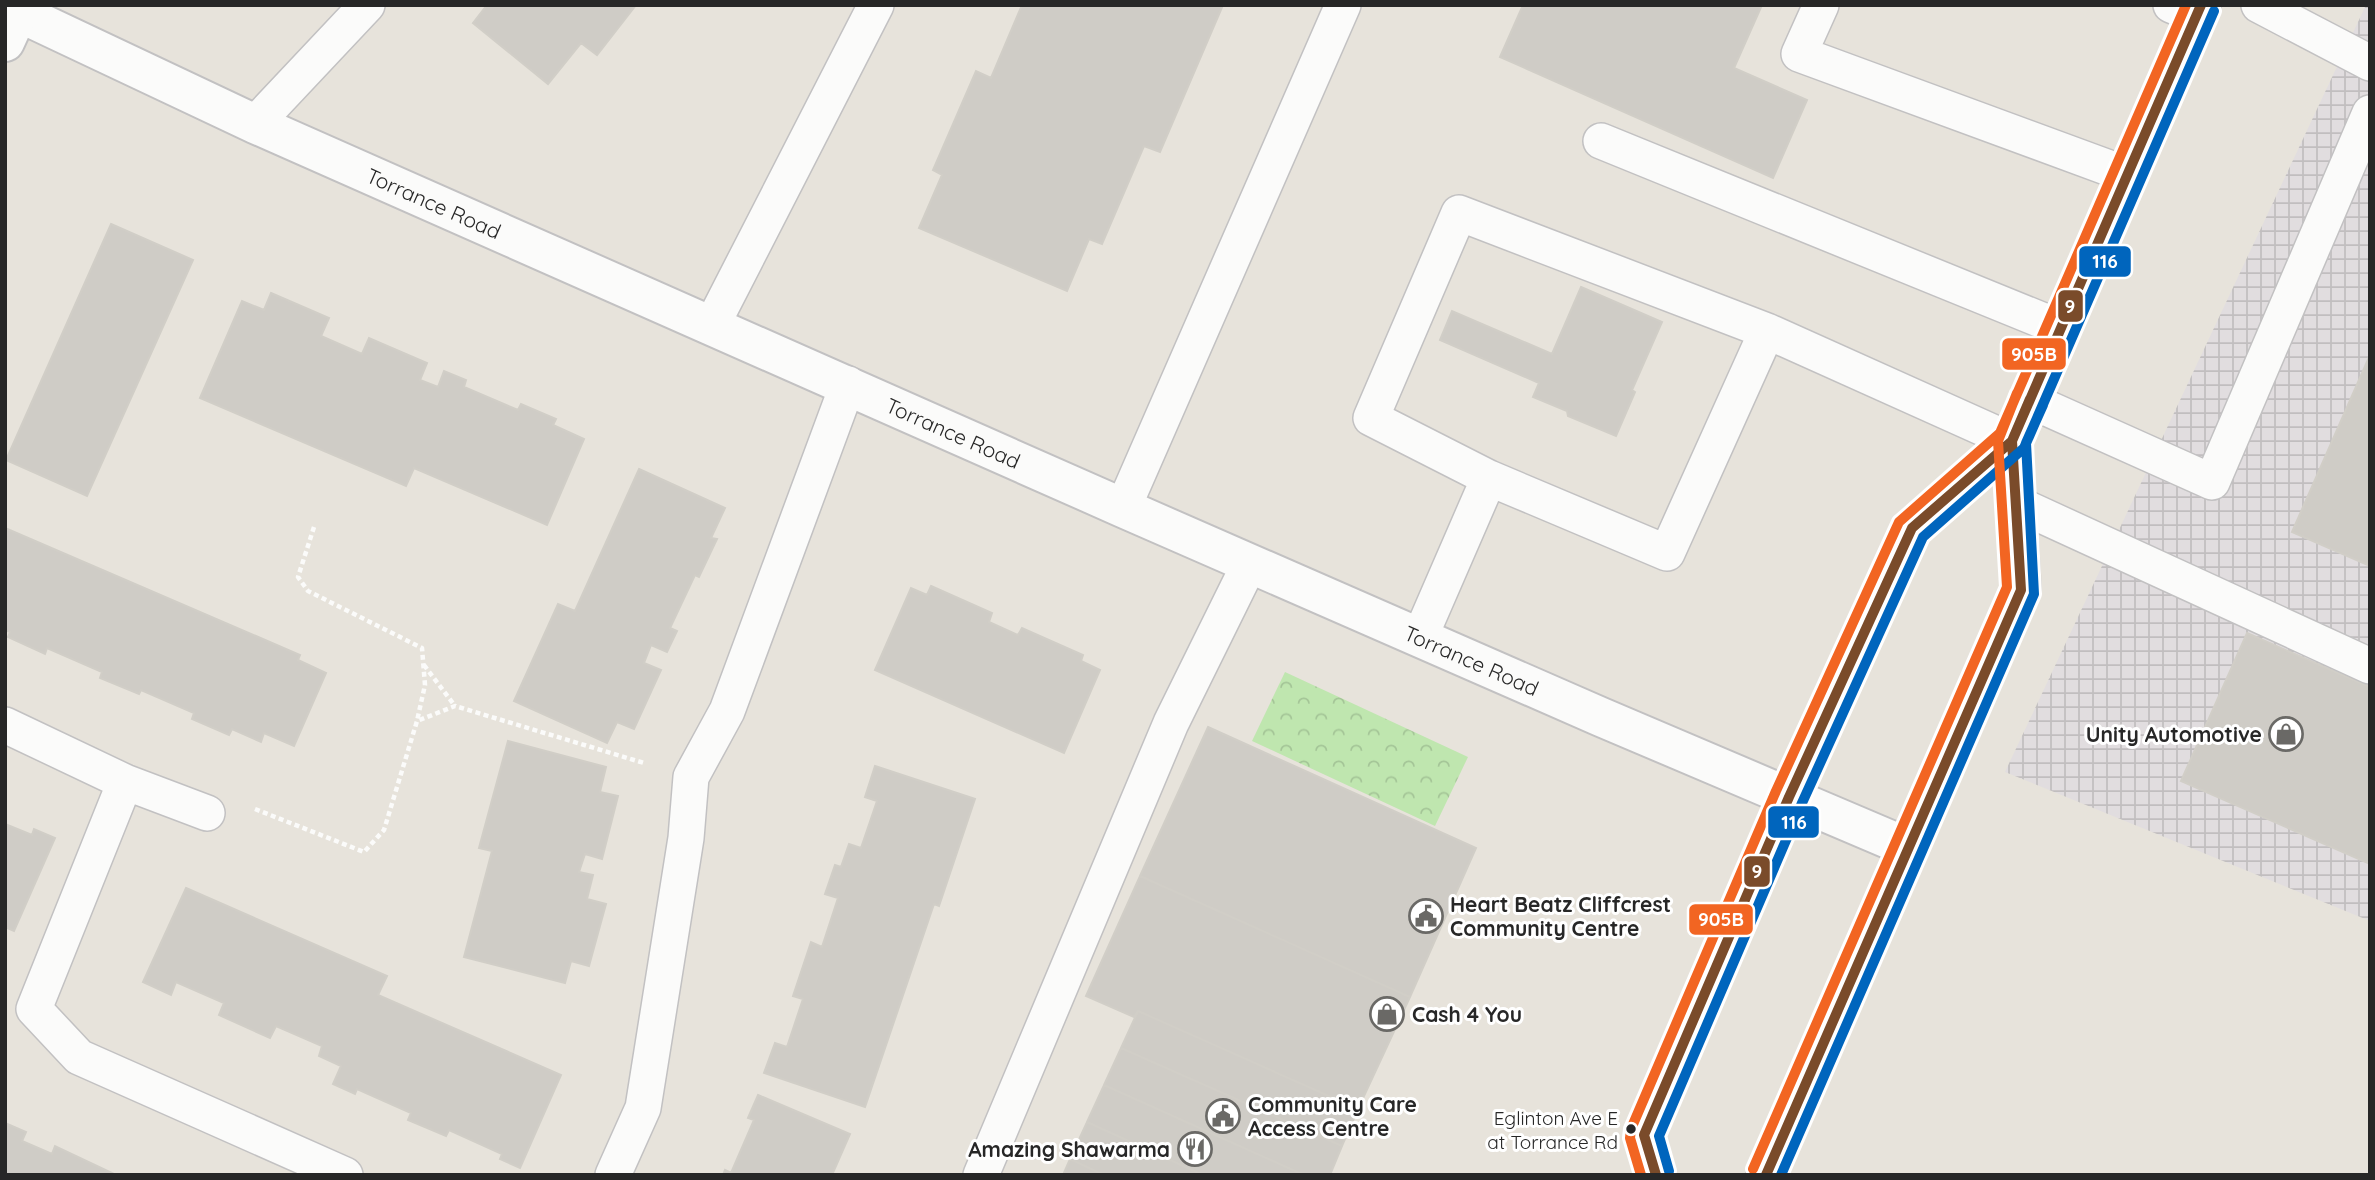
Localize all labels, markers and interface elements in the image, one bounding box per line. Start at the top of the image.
street label: Torrance Road [363,162,505,244]
line badge: 116 [2078,245,2132,278]
text: 116 [2092,249,2118,273]
line badge: 9 [2057,289,2084,323]
text: 9 [2065,294,2075,318]
line badge: 905B [2001,337,2067,371]
text: 905B [2011,342,2057,366]
street label: Torrance Road [882,392,1025,474]
street label: Torrance Road [1400,620,1543,701]
shop icon: Unity Automotive [2267,715,2305,753]
place label: Unity Automotive [2086,721,2262,747]
line badge: 116 [1767,805,1820,839]
text: 116 [1781,810,1807,834]
line badge: 9 [1743,855,1771,888]
text: 9 [1752,859,1762,883]
place label: Heart Beatz Cliffcrest Community Centre [1450,891,1671,941]
public building icon: Heart Beatz Cliffcrest Community Centre [1407,897,1445,935]
line badge: 905B [1688,903,1754,936]
text: 905B [1698,907,1744,931]
shop icon: Cash 4 You [1368,995,1406,1033]
place label: Cash 4 You [1412,1001,1522,1027]
place label: Community Care Access Centre [1248,1091,1417,1141]
public building icon: Community Care Access Centre [1204,1097,1242,1135]
place label: Eglinton Ave E at Torrance Rd [1487,1106,1618,1154]
marker: Eglinton Ave E at Torrance Rd [1624,1122,1638,1136]
restaurant icon: Amazing Shawarma [1176,1130,1214,1168]
place label: Amazing Shawarma [968,1136,1170,1162]

